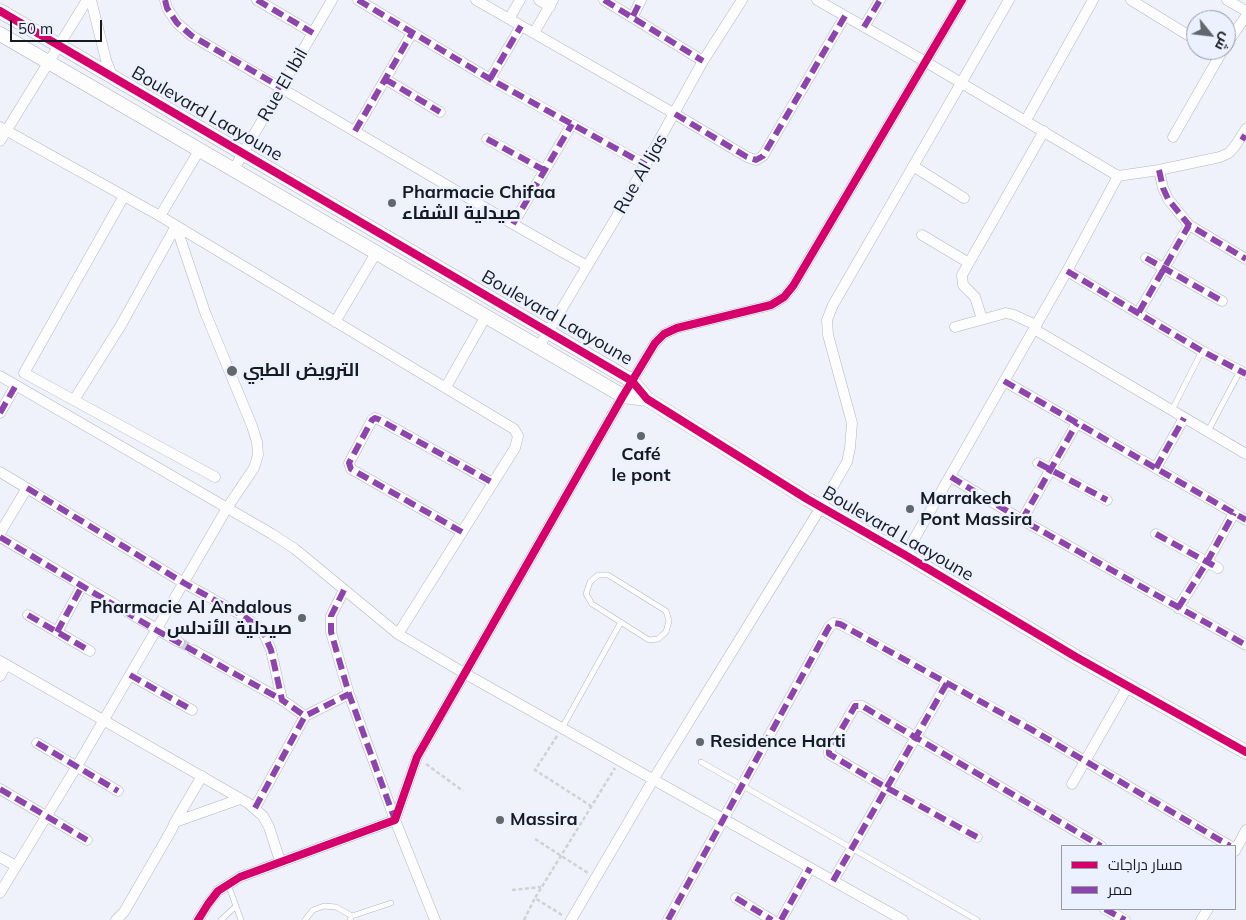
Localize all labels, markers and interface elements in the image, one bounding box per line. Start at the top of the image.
scale bar [12,10,105,42]
north arrow [1186,10,1236,60]
text: 50 m [18,19,53,38]
text: ش [1211,30,1235,54]
street label: Rue El Ibil [253,45,313,125]
street label: Boulevard Laayoune [128,62,286,166]
street label: Rue Al Ijas [610,130,672,218]
place label: Pharmacie Chifaa صيدلية الشفاء [402,182,556,224]
marker: Pharmacie Chifaa صيدلية الشفاء [386,197,398,209]
street label: Boulevard Laayoune [478,266,636,370]
place label: الترويض الطبي [243,360,360,382]
marker: الترويض الطبي [225,364,239,378]
marker: Café le pont [635,430,647,442]
place label: Café le pont [612,444,670,486]
street label: Boulevard Laayoune [819,482,977,586]
place label: Marrakech Pont Massira [920,488,1032,530]
marker: Marrakech Pont Massira [904,503,916,515]
place label: Pharmacie Al Andalous صيدلية الأندلس [90,597,292,640]
marker: Pharmacie Al Andalous صيدلية الأندلس [296,612,308,624]
place label: Residence Harti [710,731,846,753]
marker: Residence Harti [694,736,706,748]
place label: Massira [510,809,578,831]
marker: Massira [494,814,506,826]
legend [1061,845,1236,910]
text: مسار دراجات [1108,855,1183,874]
text: ممر [1108,880,1132,899]

